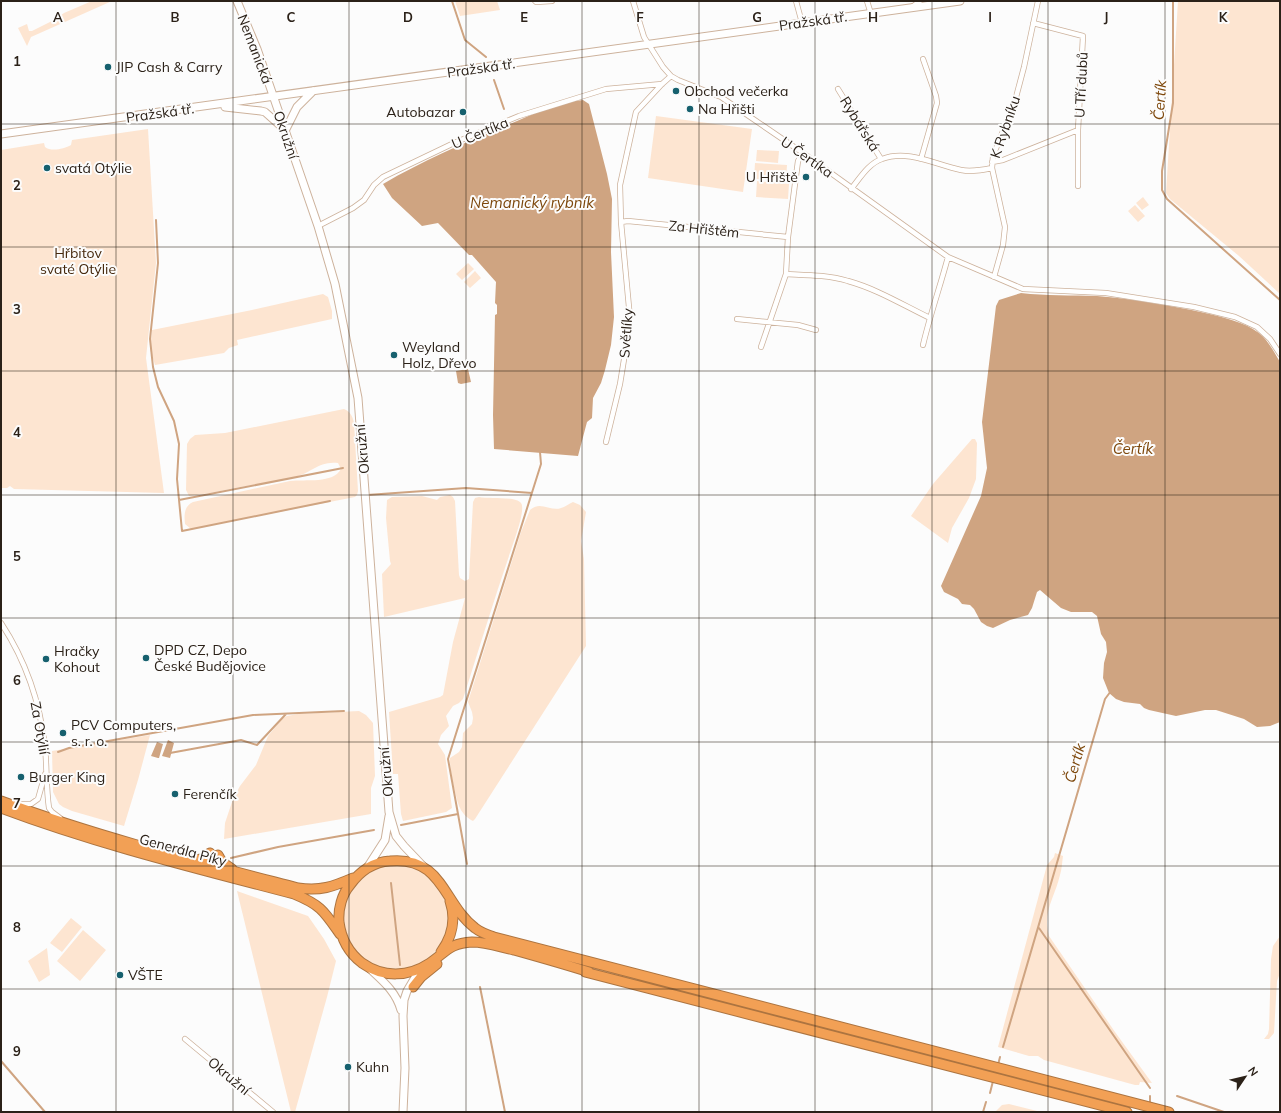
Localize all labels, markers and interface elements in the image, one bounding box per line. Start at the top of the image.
street label: Pražská tř. [778,7,848,35]
text: A [53,9,63,25]
text: B [171,9,180,25]
text: C [287,9,296,25]
text: D [403,9,413,25]
text: E [520,9,528,25]
text: F [636,9,644,25]
text: G [752,9,762,25]
text: H [868,9,878,25]
text: I [988,9,992,25]
text: J [1104,9,1108,25]
text: K [1219,9,1229,25]
street label: Nemanická [234,12,276,86]
street label: U Tří dubů [1070,51,1092,119]
text: 1 [13,53,21,69]
street label: Pražská tř. [446,54,516,82]
place label: JIP Cash & Carry [116,58,223,76]
marker: JIP Cash & Carry [103,62,113,72]
water label: Čertík [1149,78,1170,121]
place label: Obchod večerka [684,82,788,100]
marker: Obchod večerka [671,86,681,96]
street label: Rybářská [836,93,884,155]
street label: K Rybníku [986,93,1024,161]
street label: Pražská tř. [125,99,195,127]
place label: Na Hřišti [698,100,755,118]
place label: Autobazar [386,103,456,121]
marker: Na Hřišti [685,104,695,114]
marker: Autobazar [458,107,468,117]
street label: Okružní [269,108,303,162]
street label: U Čertíka [449,113,511,153]
street label: U Čertíka [777,132,837,182]
place label: svatá Otýlie [55,159,132,177]
marker: svatá Otýlie [42,163,52,173]
place label: U Hřiště [746,168,798,186]
marker: U Hřiště [801,172,811,182]
text: 2 [13,177,21,193]
water label: Nemanický rybník [470,193,595,212]
street label: Za Hřištěm [668,216,740,242]
park label: Hřbitov svaté Otýlie [40,244,116,278]
text: 3 [13,301,21,317]
street label: Světlíky [615,307,637,358]
place label: Weyland Holz, Dřevo [402,338,476,372]
marker: Weyland Holz, Dřevo [389,350,399,360]
street label: Okružní [351,423,373,475]
text: 4 [13,424,21,440]
water label: Čertík [1113,439,1154,458]
text: 5 [13,548,21,564]
place label: DPD CZ, Depo České Budějovice [154,641,266,675]
place label: Hračky Kohout [54,642,100,676]
marker: DPD CZ, Depo České Budějovice [141,653,151,663]
marker: Hračky Kohout [41,654,51,664]
text: 6 [13,672,21,688]
street label: Za Otýlií [26,700,54,757]
place label: PCV Computers, s. r. o. [71,716,176,750]
marker: PCV Computers, s. r. o. [58,728,68,738]
water label: Čertík [1060,740,1090,785]
street label: Okružní [375,746,397,798]
place label: Burger King [29,768,105,786]
marker: Burger King [16,772,26,782]
place label: Ferenčík [183,785,237,803]
marker: Ferenčík [170,789,180,799]
text: 7 [13,795,21,811]
street label: Generála Píky [137,830,229,870]
text: 8 [13,919,21,935]
place label: VŠTE [128,966,163,984]
marker: VŠTE [115,970,125,980]
text: 9 [13,1043,21,1059]
street label: Okružní [204,1053,254,1099]
north arrow [1225,1057,1265,1097]
place label: Kuhn [356,1058,389,1076]
marker: Kuhn [343,1062,353,1072]
text: N [1245,1064,1261,1079]

